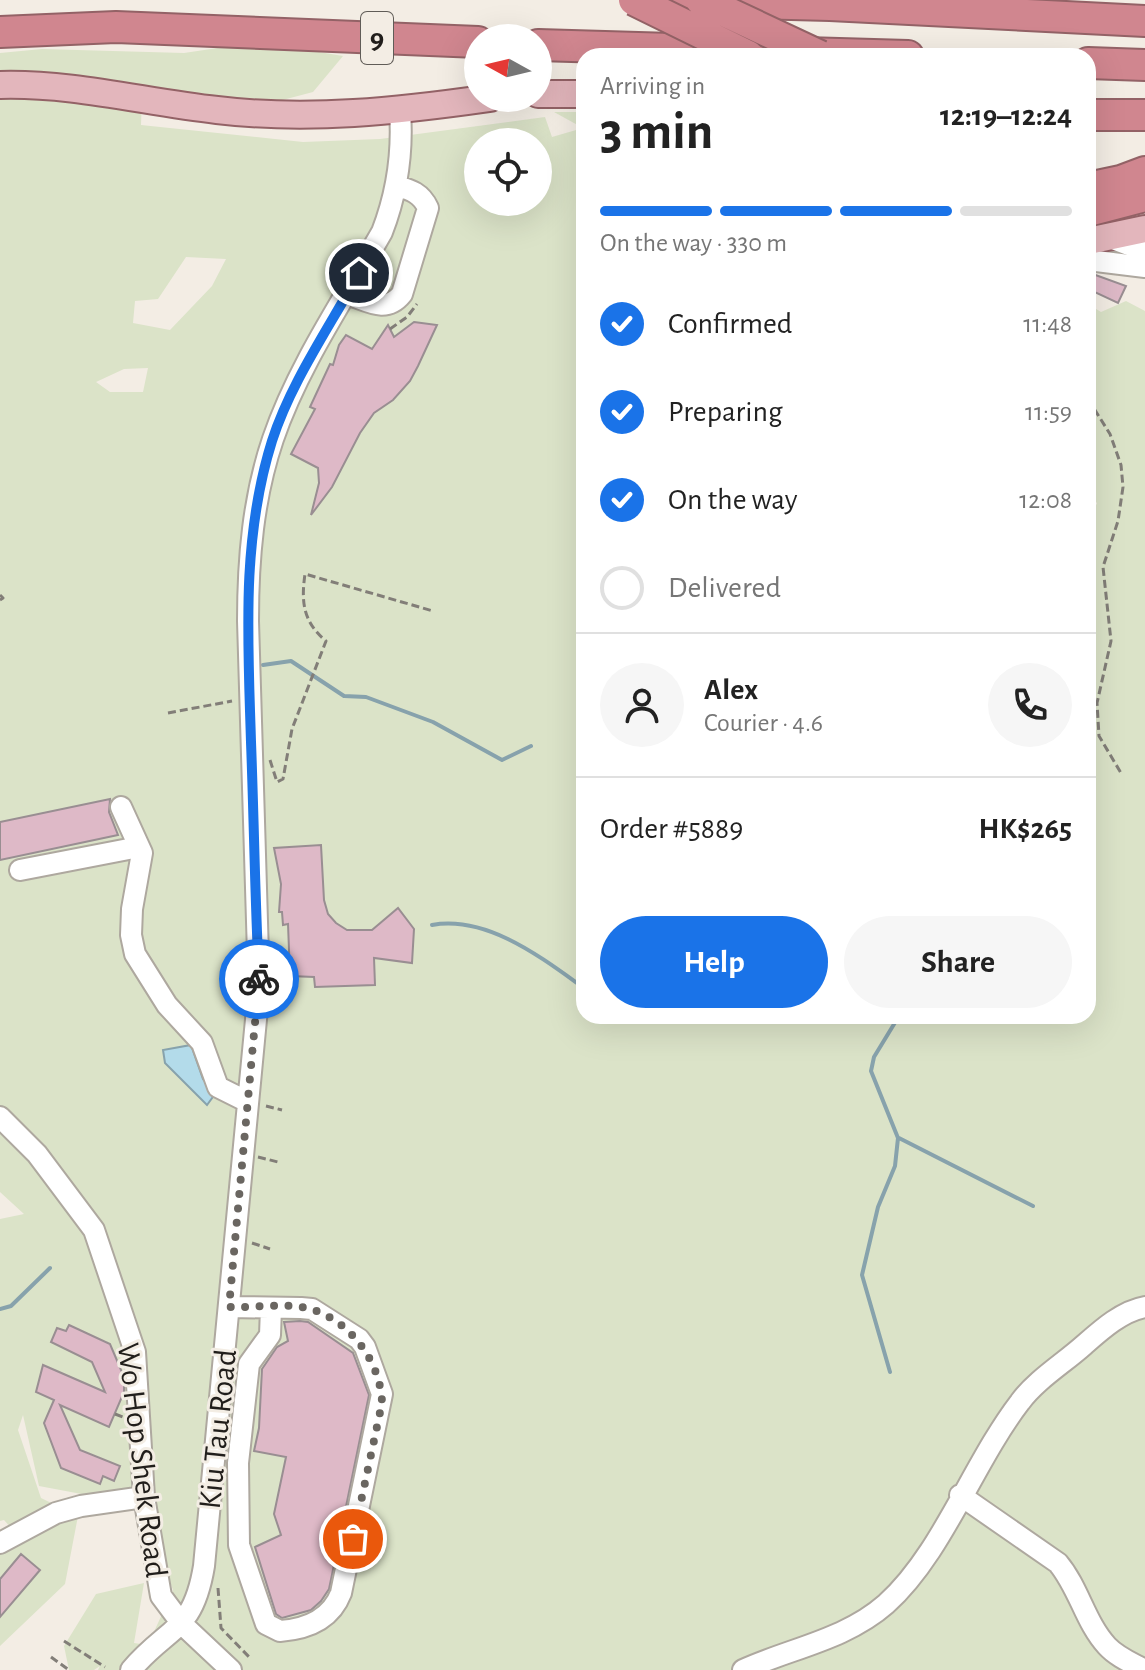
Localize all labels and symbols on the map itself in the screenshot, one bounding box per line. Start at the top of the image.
road number: 9 [361,12,393,64]
north arrow [464,24,552,112]
pin [325,239,393,307]
courier [219,939,299,1019]
street label: Wo Hop Shek Road [112,1341,172,1579]
street label: Kiu Tau Road [194,1348,242,1511]
pin [319,1505,387,1573]

